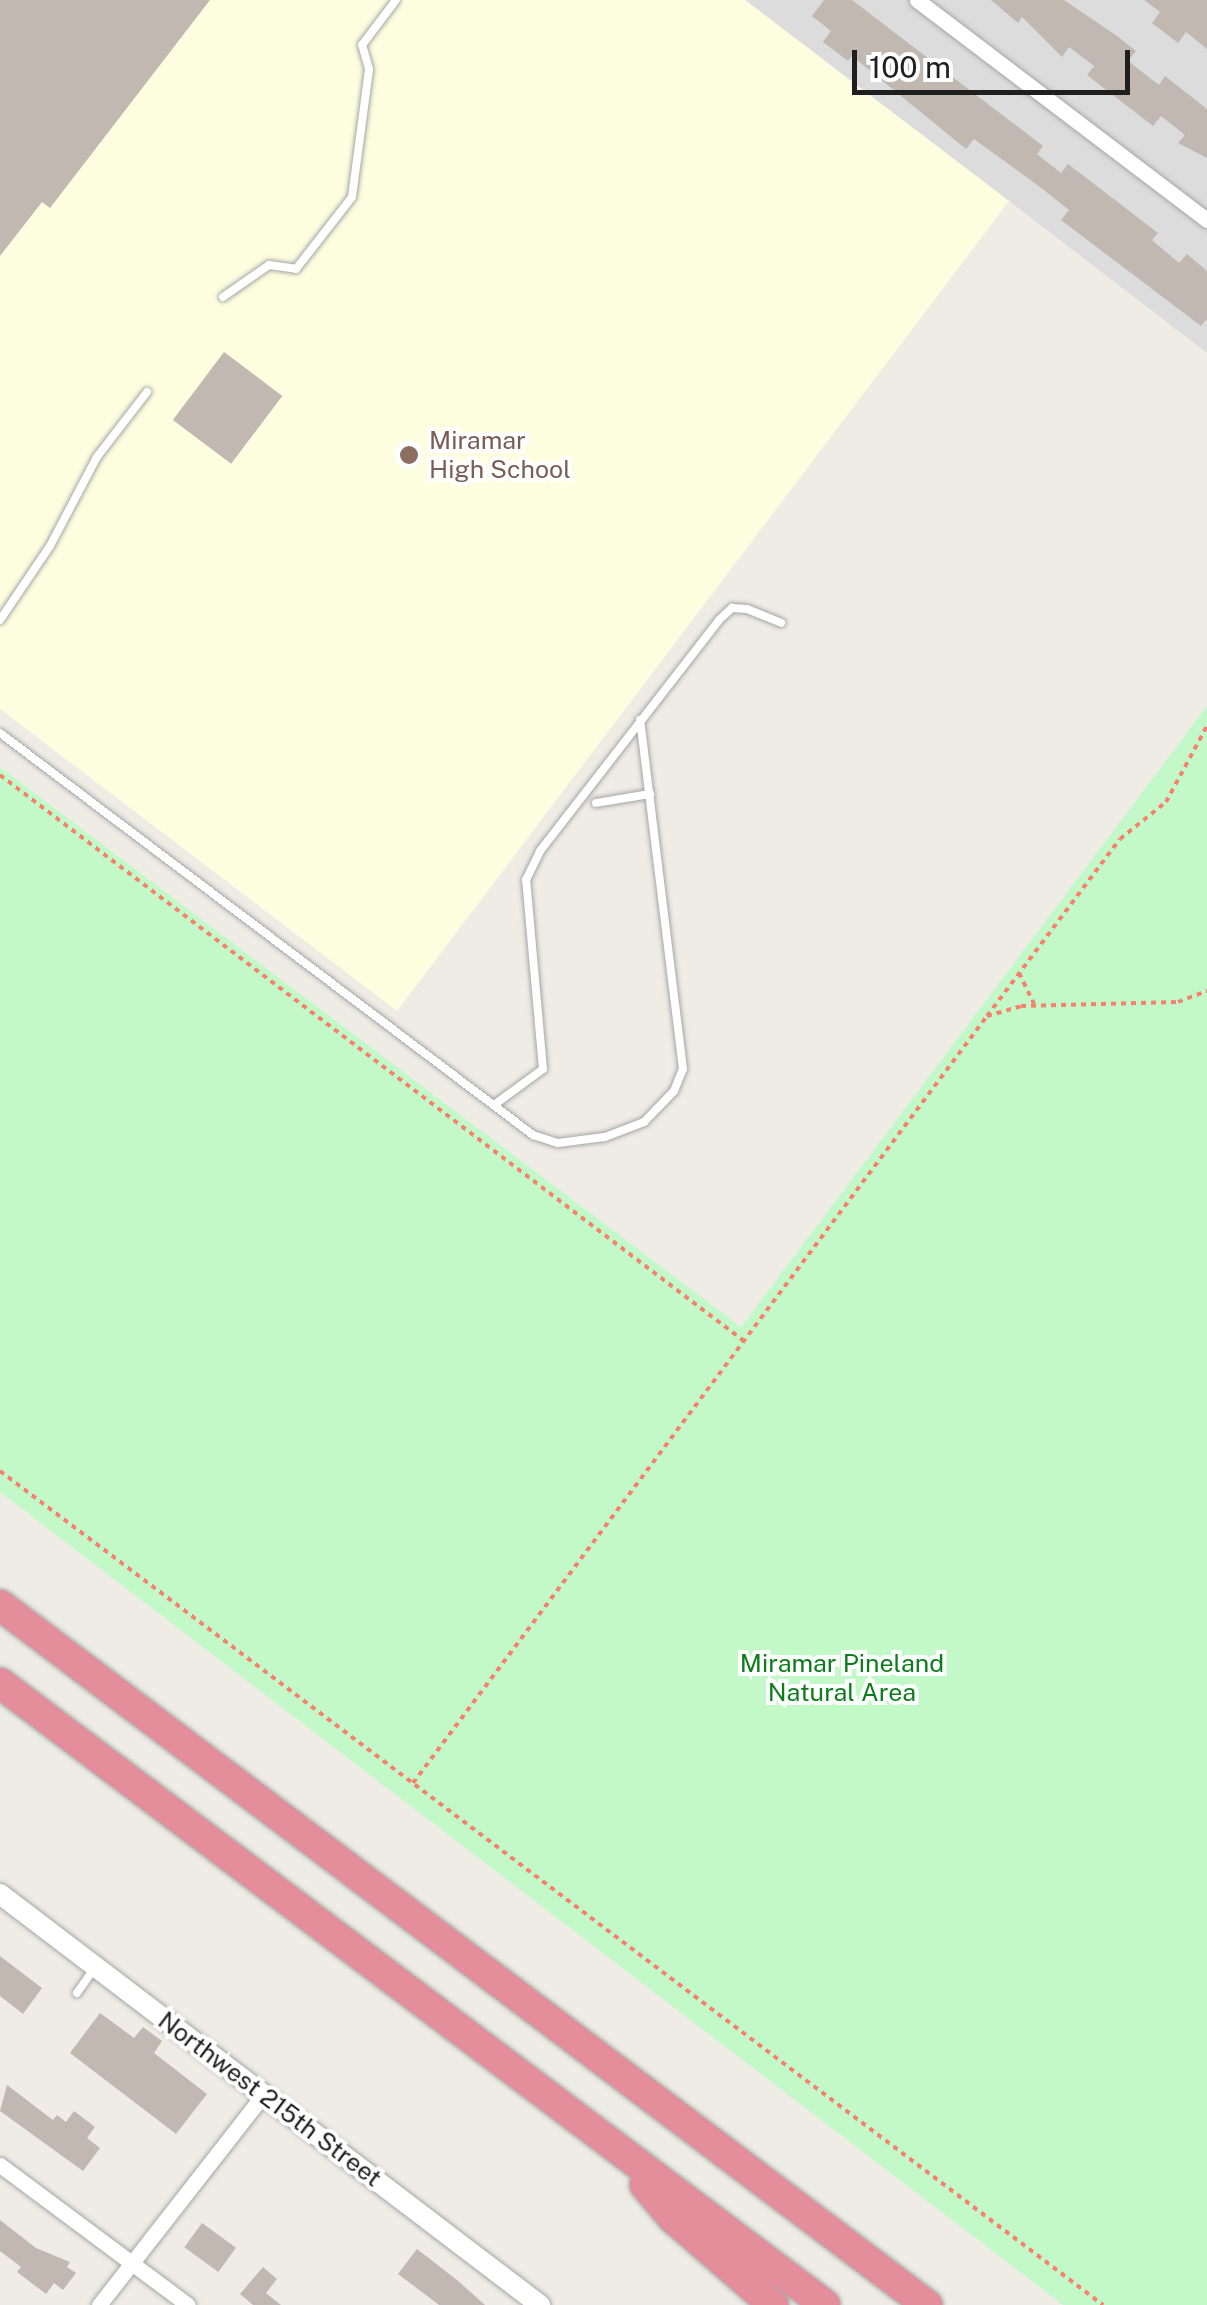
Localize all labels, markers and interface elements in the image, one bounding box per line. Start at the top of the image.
scale bar [857,30,1134,92]
text: 100 m [869,49,951,85]
place label: Miramar High School [429,426,571,485]
marker: Miramar High School [398,444,420,466]
park label: Miramar Pineland Natural Area [740,1649,944,1708]
street label: Northwest 215th Street [152,2005,388,2193]

